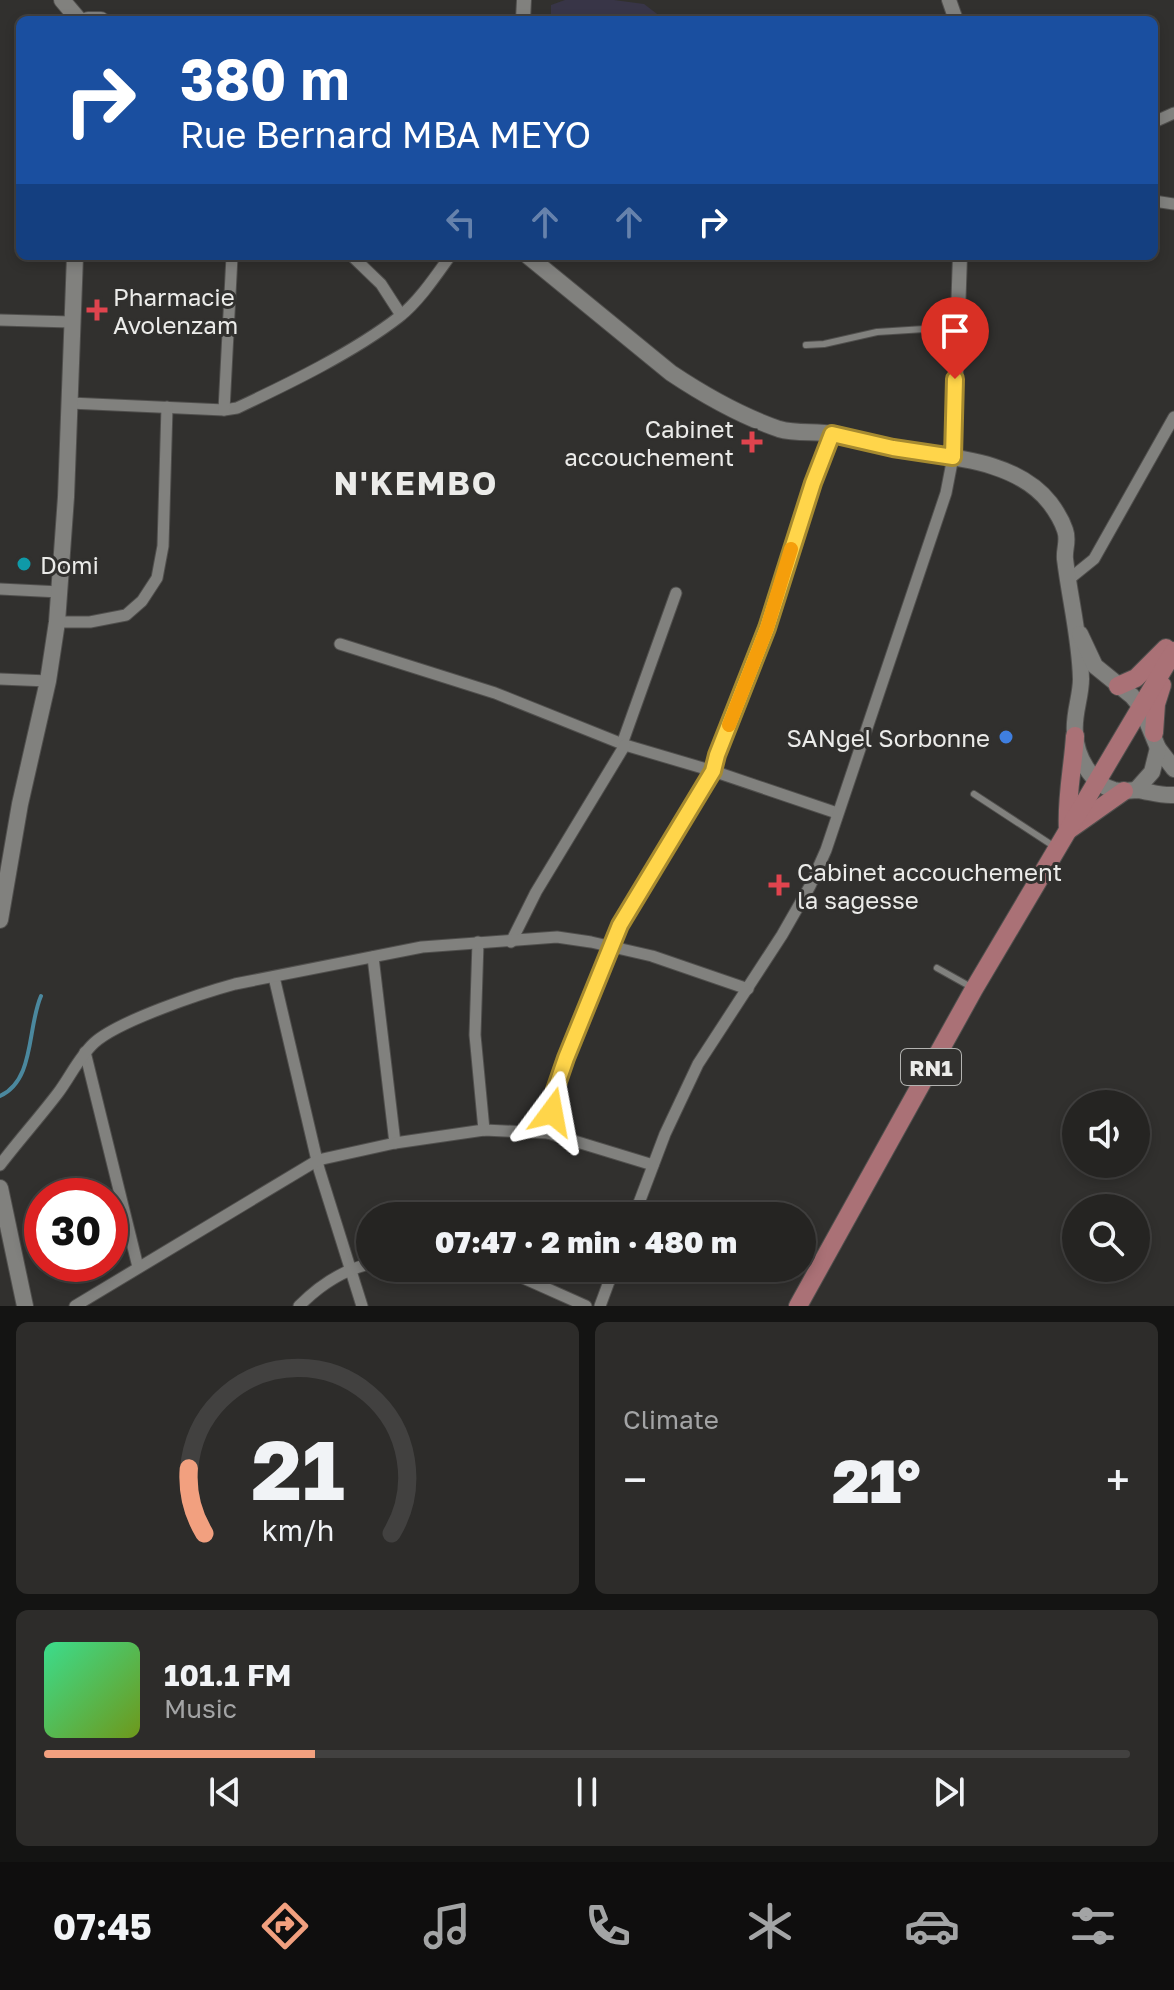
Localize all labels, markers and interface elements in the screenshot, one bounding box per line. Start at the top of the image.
text: 380 m [180,45,349,112]
icon: right [48,48,152,152]
text: Rue Bernard MBA MEYO [180,113,591,156]
icon: left [439,200,483,244]
icon: ahead [523,200,567,244]
icon: ahead [607,200,651,244]
icon: right [691,200,735,244]
place label: Pharmacie Avolenzam [113,282,238,339]
pin [921,297,989,379]
marker: Pharmacie Avolenzam [88,301,106,319]
icon: arrive [933,309,977,353]
place label: Cabinet accouchement [564,414,734,471]
marker: Cabinet accouchement [741,431,763,453]
district label: N'KEMBO [334,464,498,502]
place label: Domi [40,550,99,579]
marker: Domi [15,555,33,573]
place label: SANgel Sorbonne [786,723,990,752]
marker: SANgel Sorbonne [997,728,1015,746]
place label: Cabinet accouchement la sagesse [797,857,1062,914]
marker: Cabinet accouchement la sagesse [768,874,790,896]
road number: RN1 [901,1049,961,1085]
position arrow [510,1070,594,1154]
map controls [1062,1090,1150,1282]
button: sound [1062,1090,1150,1178]
speed limit sign: 30 [24,1178,128,1282]
button: search [1062,1194,1150,1282]
text: 07:47 · 2 min · 480 m [435,1224,737,1260]
text: Climate [623,1404,719,1435]
text: 21 [251,1418,344,1518]
text: 21° [832,1444,921,1516]
text: − [623,1453,647,1506]
text: + [1106,1453,1130,1506]
text: km/h [261,1513,334,1547]
text: 101.1 FM [164,1657,292,1693]
text: Music [164,1693,237,1724]
icon: previous [203,1770,247,1814]
icon: pause [565,1770,609,1814]
icon: next [927,1770,971,1814]
icon: directions [257,1898,313,1954]
icon: music [419,1898,475,1954]
icon: phone [580,1898,636,1954]
icon: climate [742,1898,798,1954]
icon: car [904,1898,960,1954]
icon: filters [1065,1898,1121,1954]
text: 07:45 [53,1905,152,1948]

